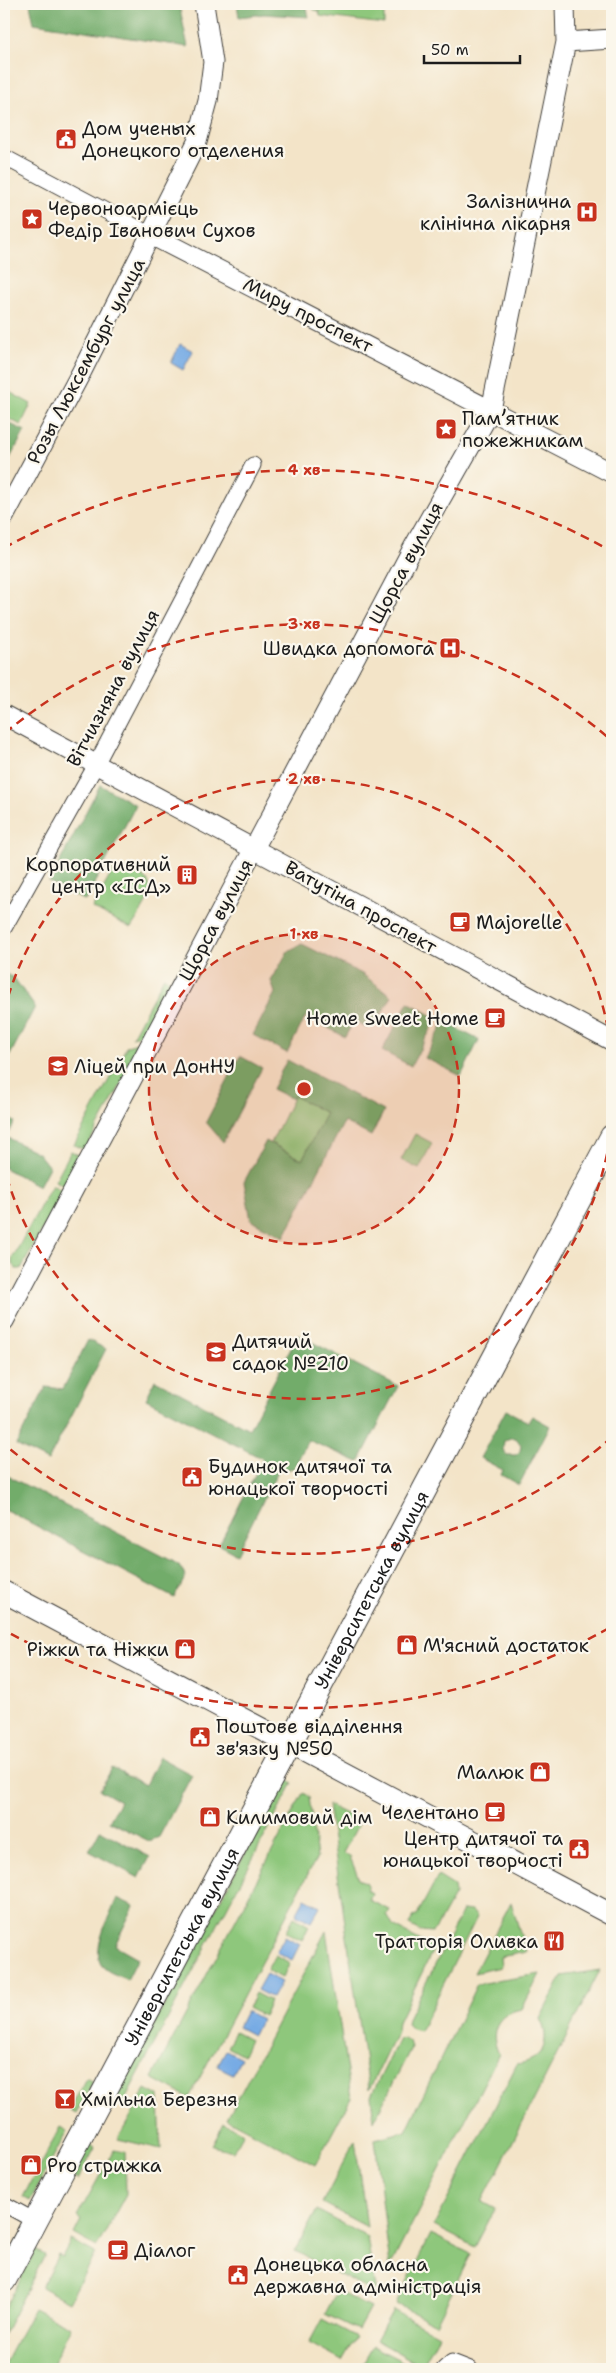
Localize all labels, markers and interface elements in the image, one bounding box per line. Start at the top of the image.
scale bar [424,32,520,64]
text: 50 m [431,40,469,60]
place label: Дом ученых Донецкого отделения [82,116,284,163]
public building icon: Дом ученых Донецкого отделения [54,127,78,151]
place label: Залізнична клінічна лікарня [420,189,571,236]
place label: Червоноармієць Федір Іванович Сухов [48,196,256,243]
hospital icon: Залізнична клінічна лікарня [575,200,599,224]
place icon: Червоноармієць Федір Іванович Сухов [20,207,44,231]
street label: Розы Люксембург улица [21,254,151,468]
street label: Миру проспект [239,272,377,359]
place label: Памʼятник пожежникам [462,406,583,453]
place icon: Памʼятник пожежникам [434,417,458,441]
text: 4 хв [288,460,320,480]
street label: Щорса вулиця [363,498,449,628]
street label: Вітчизняна вулиця [61,605,165,771]
text: 3 хв [288,614,320,634]
place label: Швидка допомога [263,636,434,661]
hospital icon: Швидка допомога [438,636,462,660]
text: 2 хв [288,769,320,789]
place label: Корпоративний центр «ІСД» [26,852,171,899]
street label: Щорса вулиця [173,855,259,985]
street label: Ватутіна проспект [281,855,442,959]
building icon: Корпоративний центр «ІСД» [175,863,199,887]
cafe icon: Majorelle [448,910,472,934]
place label: Majorelle [476,910,563,935]
text: 1 хв [289,924,319,944]
place label: Home Sweet Home [306,1006,479,1031]
cafe icon: Home Sweet Home [483,1006,507,1030]
school or university icon: Ліцей при ДонНУ [46,1054,70,1078]
place label: Ліцей при ДонНУ [74,1054,235,1079]
centre of rings [295,1080,313,1098]
place label: Дитячий садок №210 [232,1329,349,1376]
school or university icon: Дитячий садок №210 [204,1340,228,1364]
place label: Будинок дитячої та юнацької творчості [208,1454,392,1501]
public building icon: Будинок дитячої та юнацької творчості [180,1465,204,1489]
street label: Університетська вулиця [308,1486,434,1693]
shop icon: М'ясний достаток [395,1633,419,1657]
place label: М'ясний достаток [423,1633,589,1658]
place label: Ріжки та Ніжки [27,1637,169,1662]
shop icon: Ріжки та Ніжки [173,1637,197,1661]
place label: Поштове відділення зв'язку №50 [216,1714,403,1761]
public building icon: Поштове відділення зв'язку №50 [188,1725,212,1749]
place label: Малюк [457,1760,524,1785]
shop icon: Малюк [528,1760,552,1784]
place label: Челентано [381,1800,479,1825]
cafe icon: Челентано [483,1800,507,1824]
shop icon: Килимовий дім [198,1805,222,1829]
place label: Килимовий дім [226,1805,372,1830]
place label: Центр дитячої та юнацької творчості [383,1826,563,1873]
public building icon: Центр дитячої та юнацької творчості [567,1837,591,1861]
street label: Університетська вулиця [118,1843,245,2050]
place label: Тратторія Оливка [375,1929,538,1954]
restaurant icon: Тратторія Оливка [542,1929,566,1953]
bar icon: Хмільна Березня [53,2087,77,2111]
place label: Хмільна Березня [81,2087,238,2112]
shop icon: Pro стрижка [19,2153,43,2177]
place label: Pro стрижка [47,2153,162,2178]
cafe icon: Діалог [106,2238,130,2262]
place label: Діалог [134,2238,196,2263]
place label: Донецька обласна державна адміністрація [254,2252,482,2299]
public building icon: Донецька обласна державна адміністрація [226,2263,250,2287]

